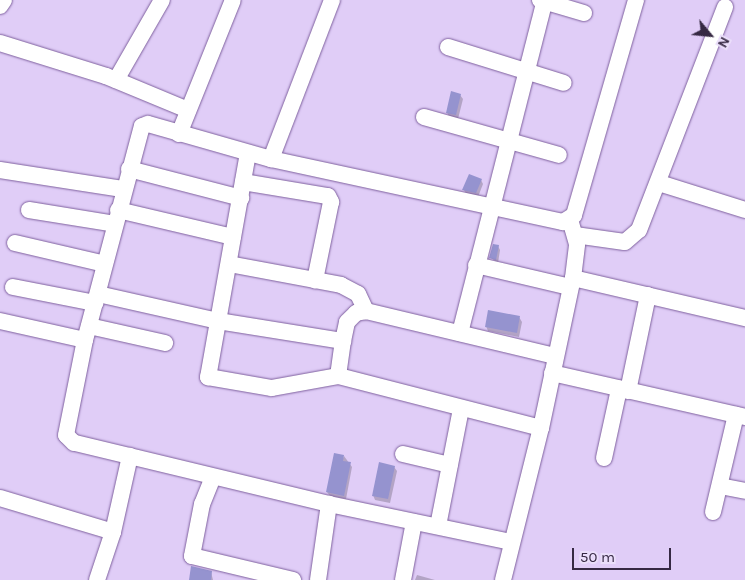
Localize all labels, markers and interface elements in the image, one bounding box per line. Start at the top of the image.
north arrow [685,10,735,60]
text: N [714,34,734,51]
scale bar [575,538,674,570]
text: 50 m [580,548,615,566]

